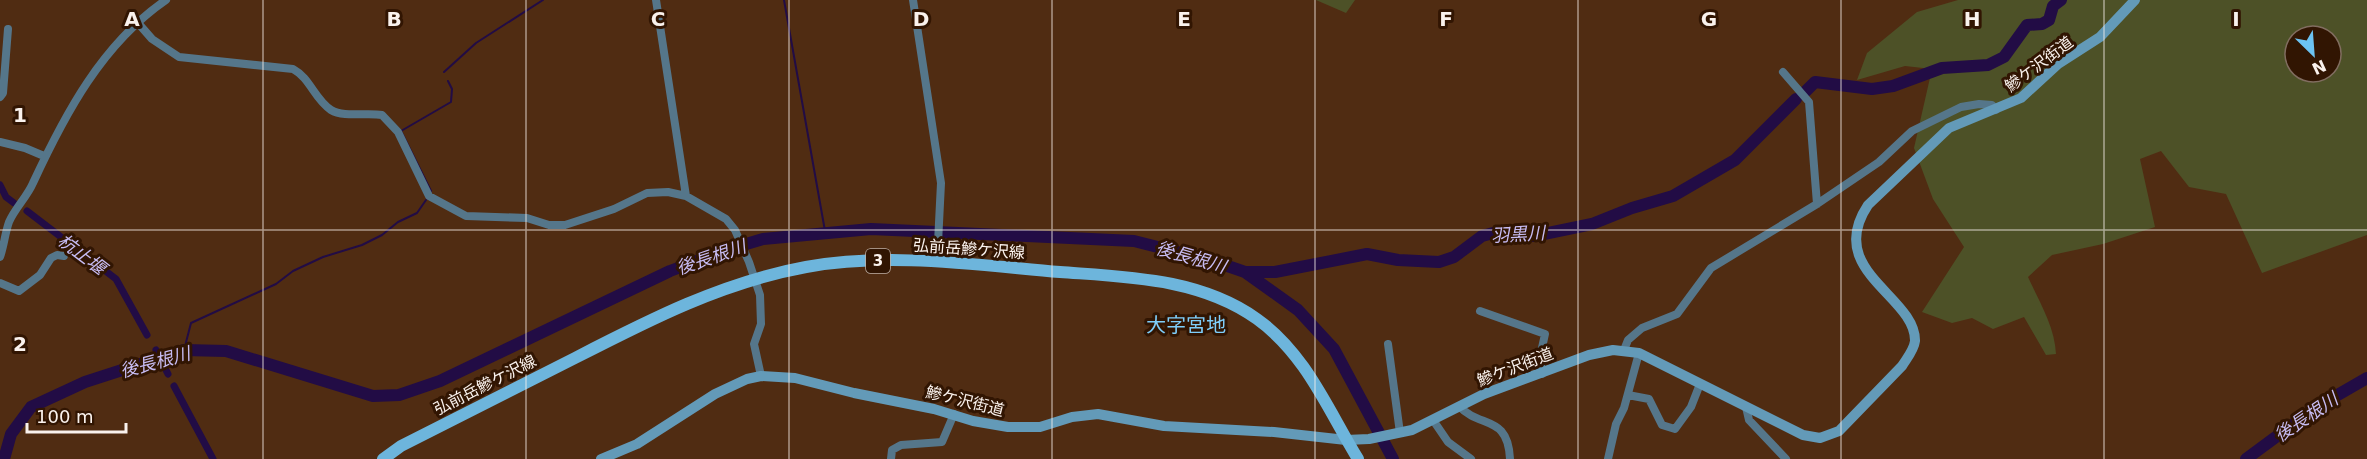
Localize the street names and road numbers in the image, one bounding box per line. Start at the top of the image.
street label: 鰺ケ沢街道 [2001,32,2077,96]
street label: 弘前岳鰺ケ沢線 [912,236,1026,262]
road number: 3 [866,249,890,273]
street label: 鰺ケ沢街道 [1474,344,1556,390]
street label: 弘前岳鰺ケ沢線 [431,351,539,419]
street label: 鰺ケ沢街道 [924,382,1006,420]

